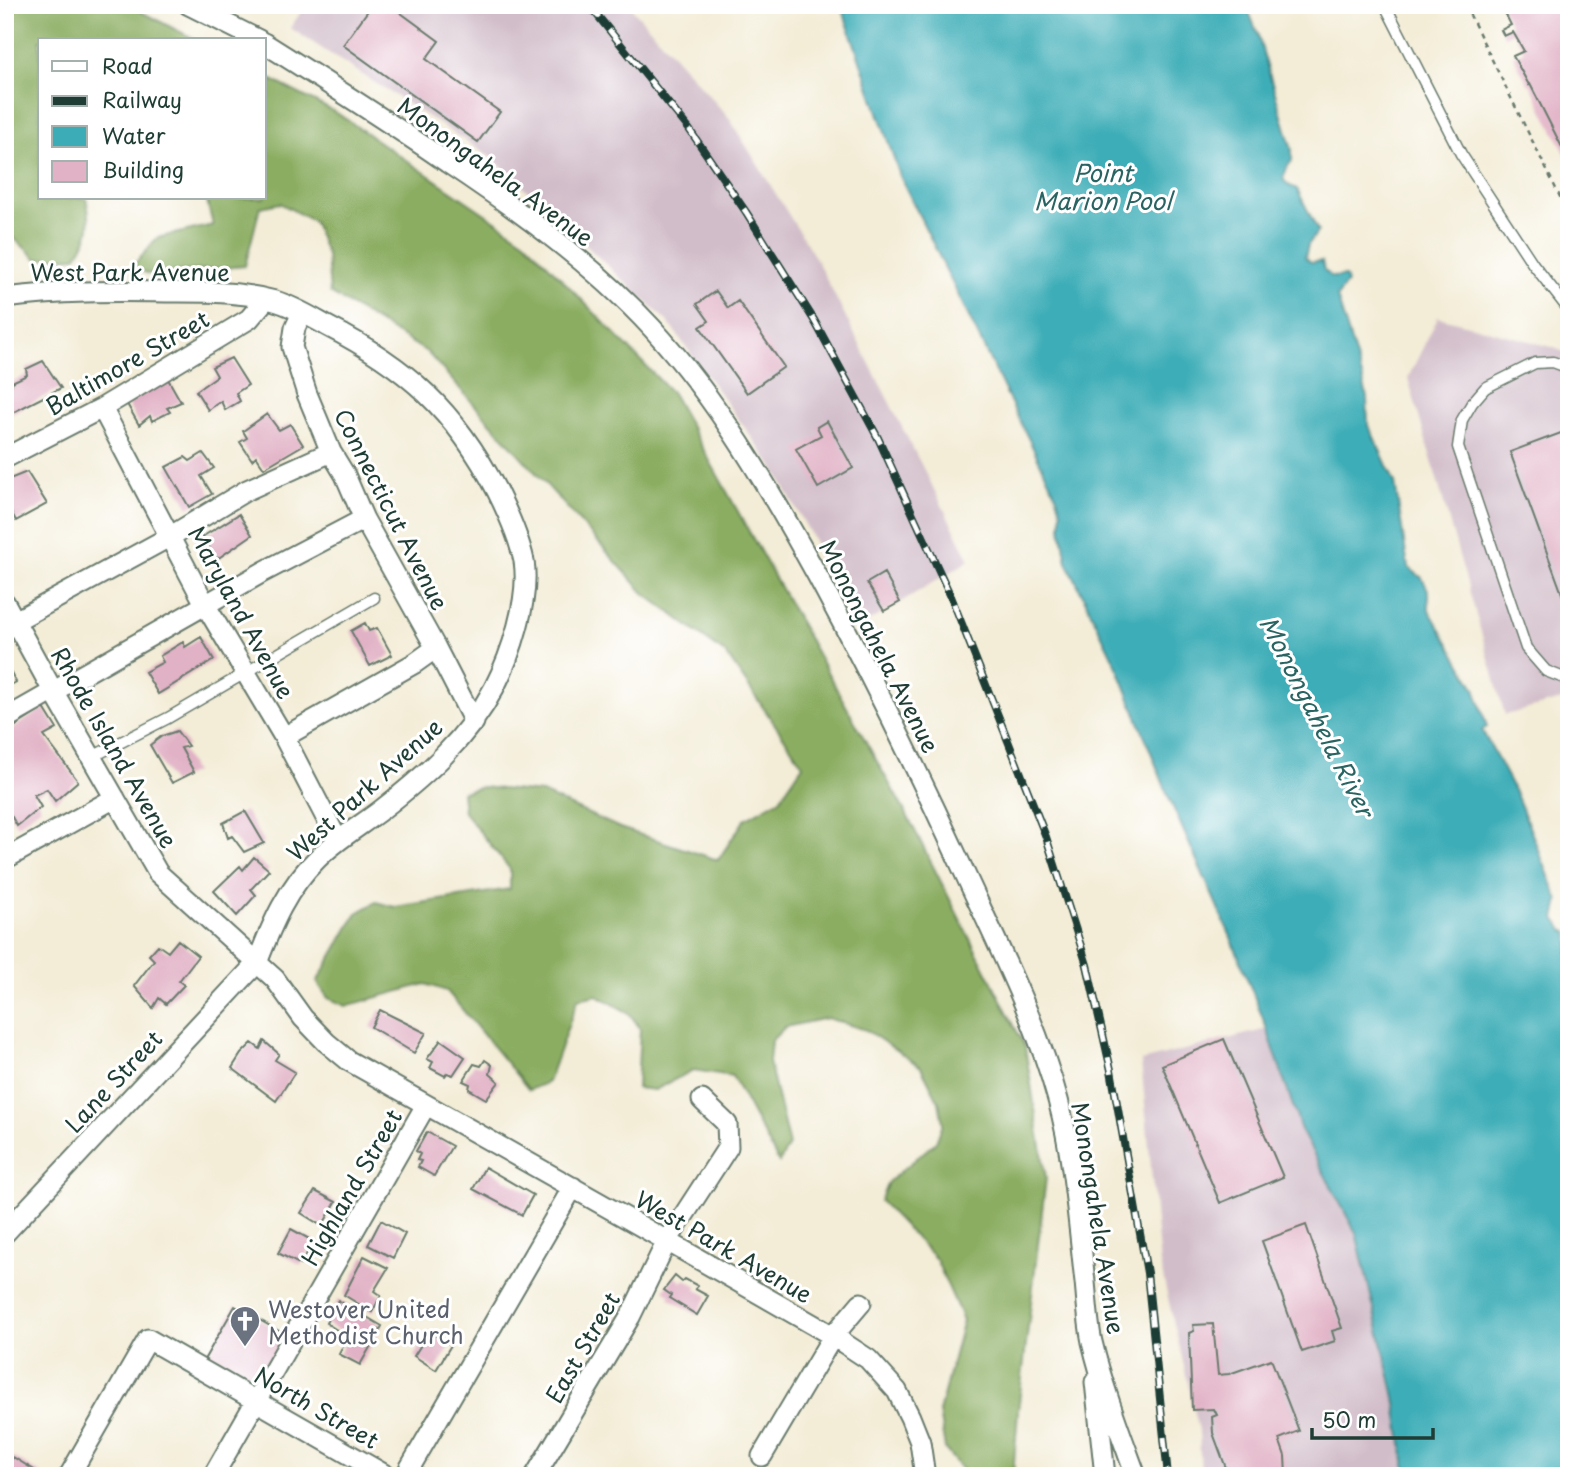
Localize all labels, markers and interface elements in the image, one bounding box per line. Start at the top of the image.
legend [38,38,266,200]
text: Road [102,49,153,81]
text: Railway [102,83,182,115]
street label: Monongahela Avenue [391,88,601,254]
text: Water [102,119,166,151]
text: Building [102,153,184,185]
water label: Point Marion Pool [1034,154,1175,218]
street label: West Park Avenue [30,254,230,289]
street label: Baltimore Street [39,301,215,423]
street label: Connecticut Avenue [326,402,458,616]
street label: Maryland Avenue [180,519,304,705]
street label: Monongahela Avenue [811,534,949,758]
water label: Monongahela River [1252,609,1386,825]
street label: Rhode Island Avenue [43,640,187,854]
street label: West Park Avenue [278,709,450,869]
street label: Lane Street [56,1022,170,1140]
street label: Monongahela Avenue [1063,1099,1135,1337]
street label: Highland Street [292,1102,410,1272]
street label: West Park Avenue [629,1181,819,1311]
street label: East Street [536,1285,628,1409]
place label: Westover United Methodist Church [268,1291,464,1352]
church icon: Westover United Methodist Church [228,1304,262,1348]
street label: North Street [248,1357,386,1457]
scale bar [1312,1397,1432,1441]
text: 50 m [1322,1403,1376,1435]

